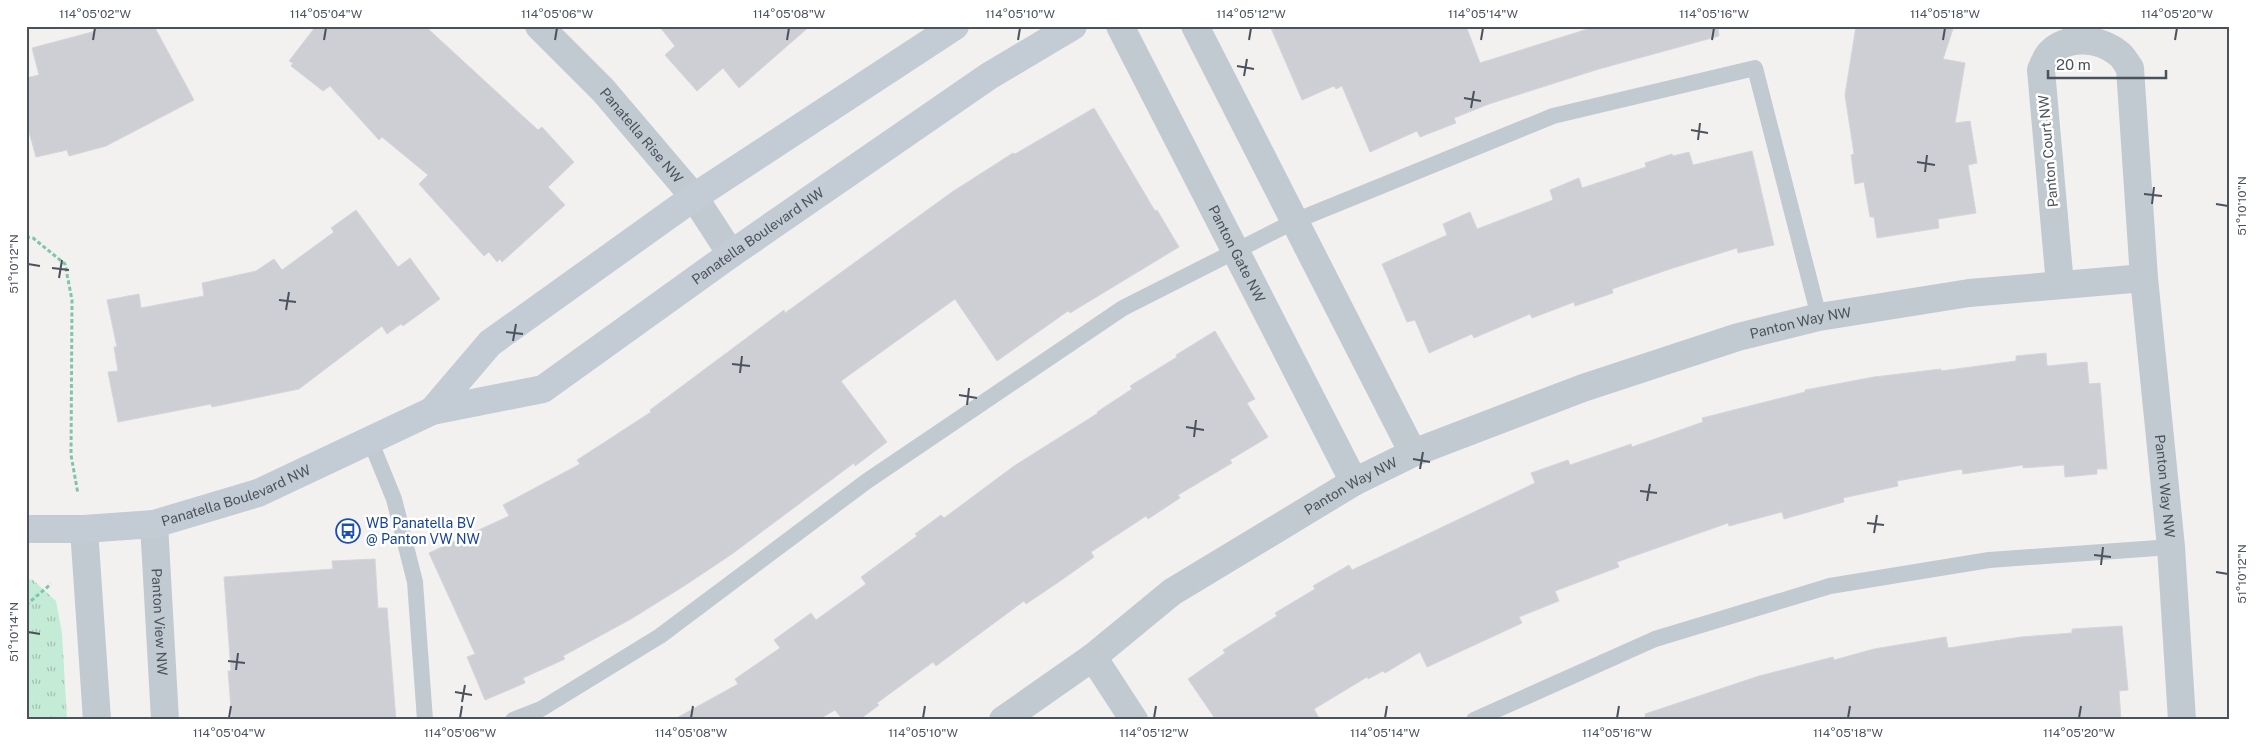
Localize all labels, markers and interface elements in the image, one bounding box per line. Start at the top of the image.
text: 114°05'02"W [59,7,132,21]
text: 114°05'04"W [290,7,363,21]
text: 114°05'06"W [521,7,594,21]
text: 114°05'08"W [753,7,826,21]
text: 114°05'10"W [985,7,1055,21]
text: 114°05'12"W [1216,7,1286,21]
text: 114°05'14"W [1448,7,1518,21]
text: 114°05'16"W [1679,7,1749,21]
text: 114°05'18"W [1910,7,1981,21]
text: 114°05'20"W [2141,7,2214,21]
scale bar [2048,48,2166,80]
text: 20 m [2056,56,2091,73]
street label: Panatella Rise NW [597,85,687,187]
street label: Panton Court NW [2035,94,2061,208]
text: 51°10'10"N [2235,176,2249,236]
street label: Panatella Boulevard NW [689,184,828,288]
street label: Panton Gate NW [1205,202,1269,306]
text: 51°10'12"N [7,234,21,294]
street label: Panton Way NW [1748,304,1853,342]
street label: Panton Way NW [2152,434,2178,539]
street label: Panton Way NW [1301,454,1400,518]
street label: Panatella Boulevard NW [159,461,314,529]
place label: WB Panatella BV @ Panton VW NW [366,515,480,547]
bus stop icon: WB Panatella BV @ Panton VW NW [335,518,361,544]
text: 51°10'12"N [2235,544,2249,604]
street label: Panton View NW [148,568,171,677]
text: 51°10'14"N [7,602,21,662]
text: 114°05'04"W [193,726,266,740]
text: 114°05'06"W [424,726,497,740]
text: 114°05'08"W [655,726,728,740]
text: 114°05'10"W [888,726,958,740]
text: 114°05'12"W [1119,726,1189,740]
text: 114°05'14"W [1350,726,1420,740]
text: 114°05'16"W [1582,726,1652,740]
text: 114°05'18"W [1813,726,1884,740]
text: 114°05'20"W [2043,726,2116,740]

